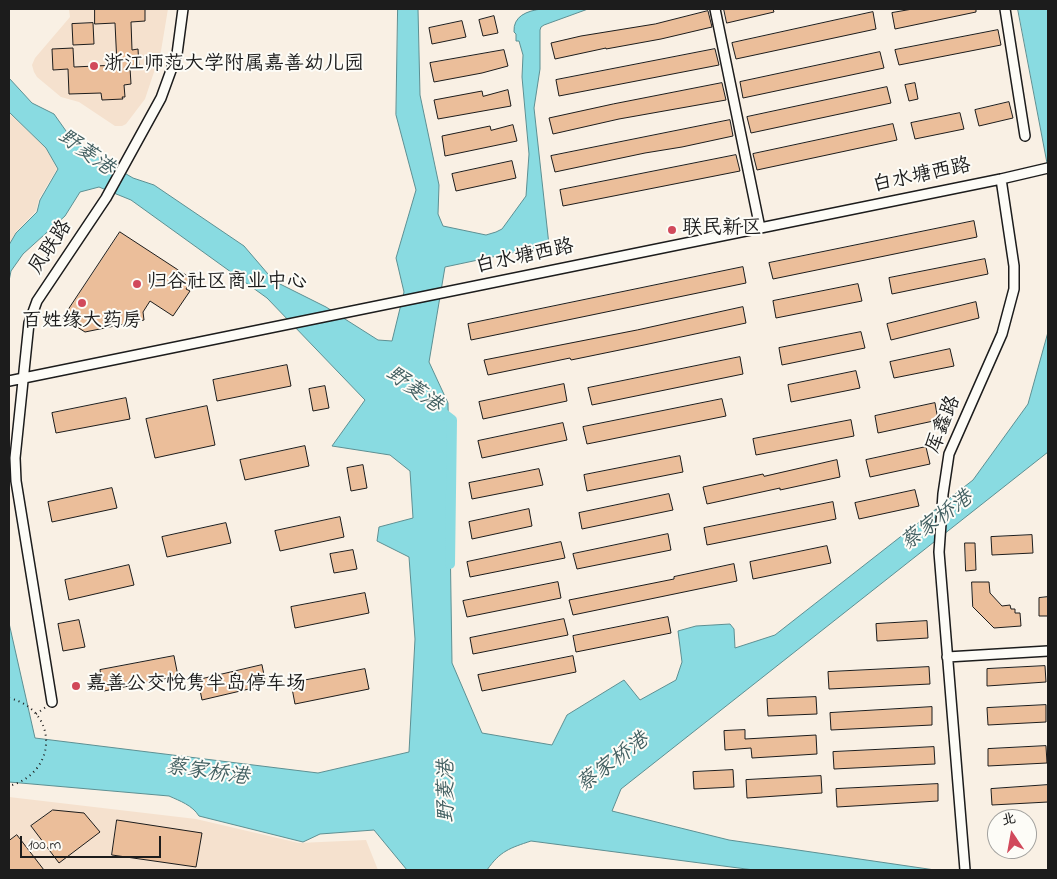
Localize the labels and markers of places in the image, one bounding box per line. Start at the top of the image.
place label: 浙江师范大学附属嘉善幼儿园 [104,54,364,78]
marker: 浙江师范大学附属嘉善幼儿园 [88,60,100,72]
place label: 联民新区 [682,218,762,242]
marker: 联民新区 [666,224,678,236]
place label: 归谷社区商业中心 [147,272,307,296]
marker: 归谷社区商业中心 [131,278,143,290]
marker: 百姓缘大药房 [76,297,88,309]
place label: 百姓缘大药房 [22,311,142,335]
place label: 嘉善公交悦隽半岛停车场 [86,674,306,698]
marker: 嘉善公交悦隽半岛停车场 [70,680,82,692]

